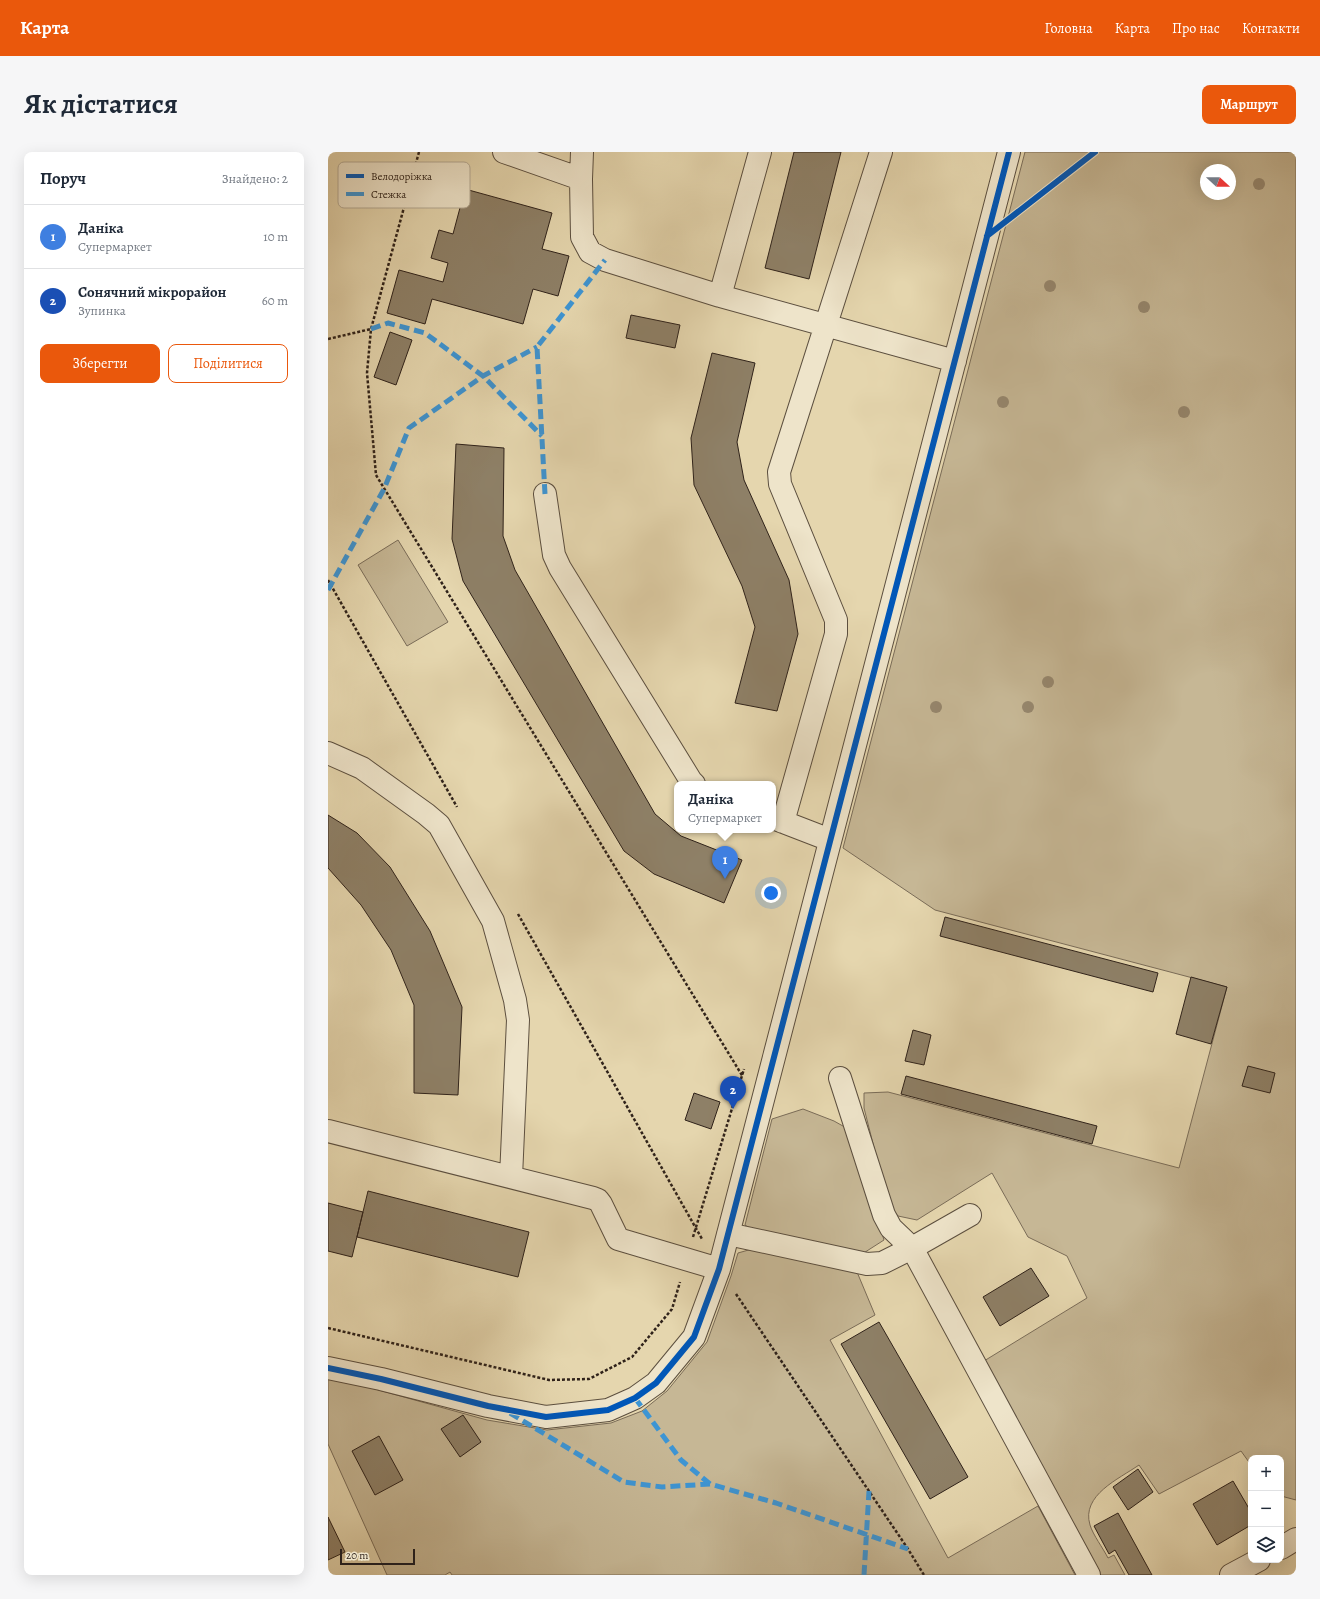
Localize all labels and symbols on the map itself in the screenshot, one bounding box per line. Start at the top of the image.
legend [338,162,470,208]
north arrow [1200,164,1236,200]
text: Велодоріжка [371,169,433,184]
text: Стежка [371,187,407,202]
pin: 1 [712,846,738,879]
your location [761,883,781,903]
pin: 2 [720,1076,746,1109]
scale bar [340,1547,415,1566]

